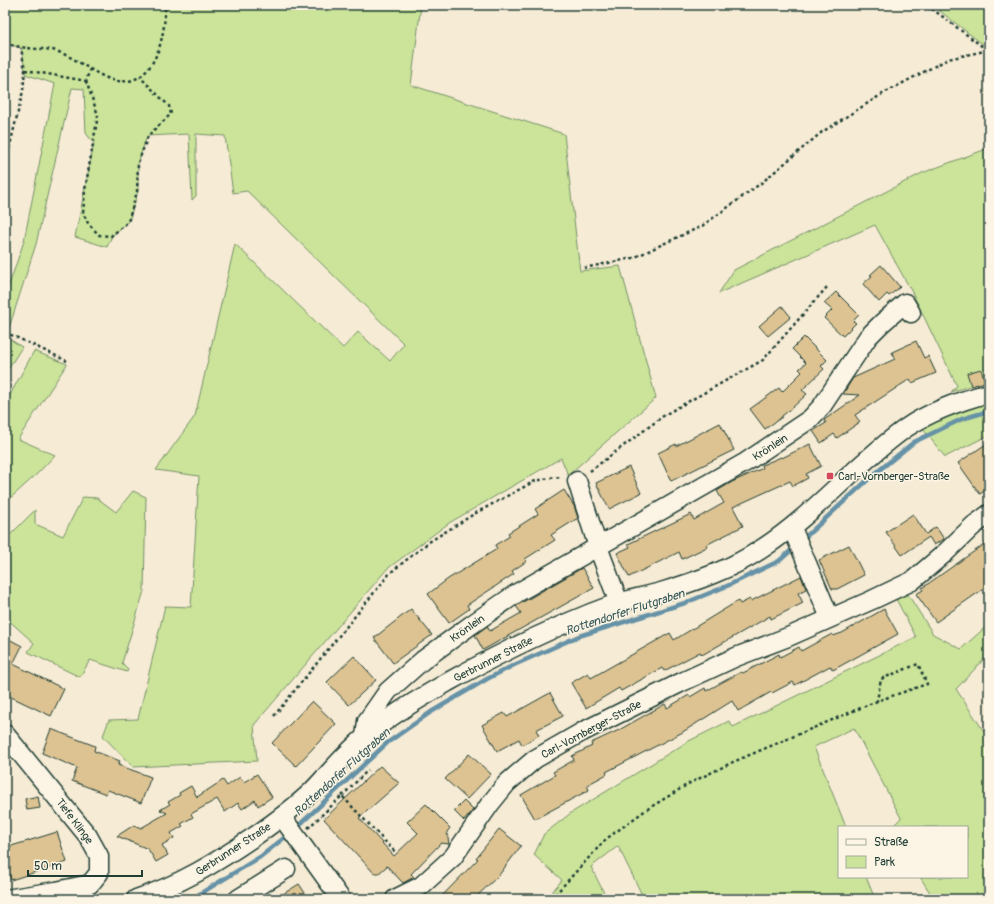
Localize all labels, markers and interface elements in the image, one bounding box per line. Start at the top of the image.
street label: Krönlein [750,431,790,463]
place label: Carl-Vornberger-Straße [838,470,950,483]
marker: Carl-Vornberger-Straße [825,471,835,481]
water label: Rottendorfer Flutgraben [564,586,688,639]
street label: Krönlein [448,612,487,645]
street label: Gerbrunner Straße [452,634,535,685]
street label: Carl-Vornberger-Straße [539,697,644,761]
water label: Rottendorfer Flutgraben [291,724,394,819]
street label: Tiefe Klinge [53,796,96,847]
street label: Gerbrunner Straße [193,820,274,879]
legend [838,826,968,878]
text: Straße [874,835,908,850]
scale bar [28,852,142,878]
text: Park [874,855,895,870]
text: 50 m [34,859,62,874]

